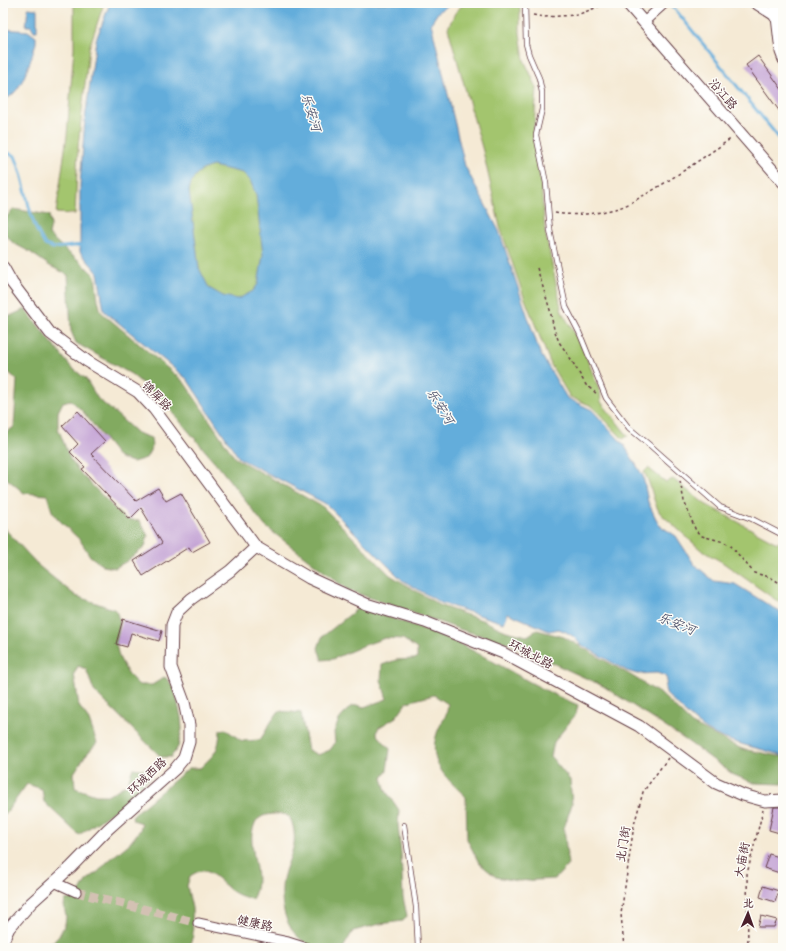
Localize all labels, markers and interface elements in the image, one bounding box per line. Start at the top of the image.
street label: 沿江路 [705,76,740,113]
water label: 乐安河 [298,91,325,135]
street label: 锦屏路 [139,378,175,415]
water label: 乐安河 [423,386,458,429]
water label: 乐安河 [656,609,700,639]
street label: 环城北路 [506,637,555,672]
street label: 环城西路 [125,755,170,798]
street label: 北门街 [613,825,634,863]
street label: 大庙街 [732,841,753,879]
north arrow [728,893,768,933]
text: 北 [743,897,754,910]
street label: 健康路 [236,912,274,935]

